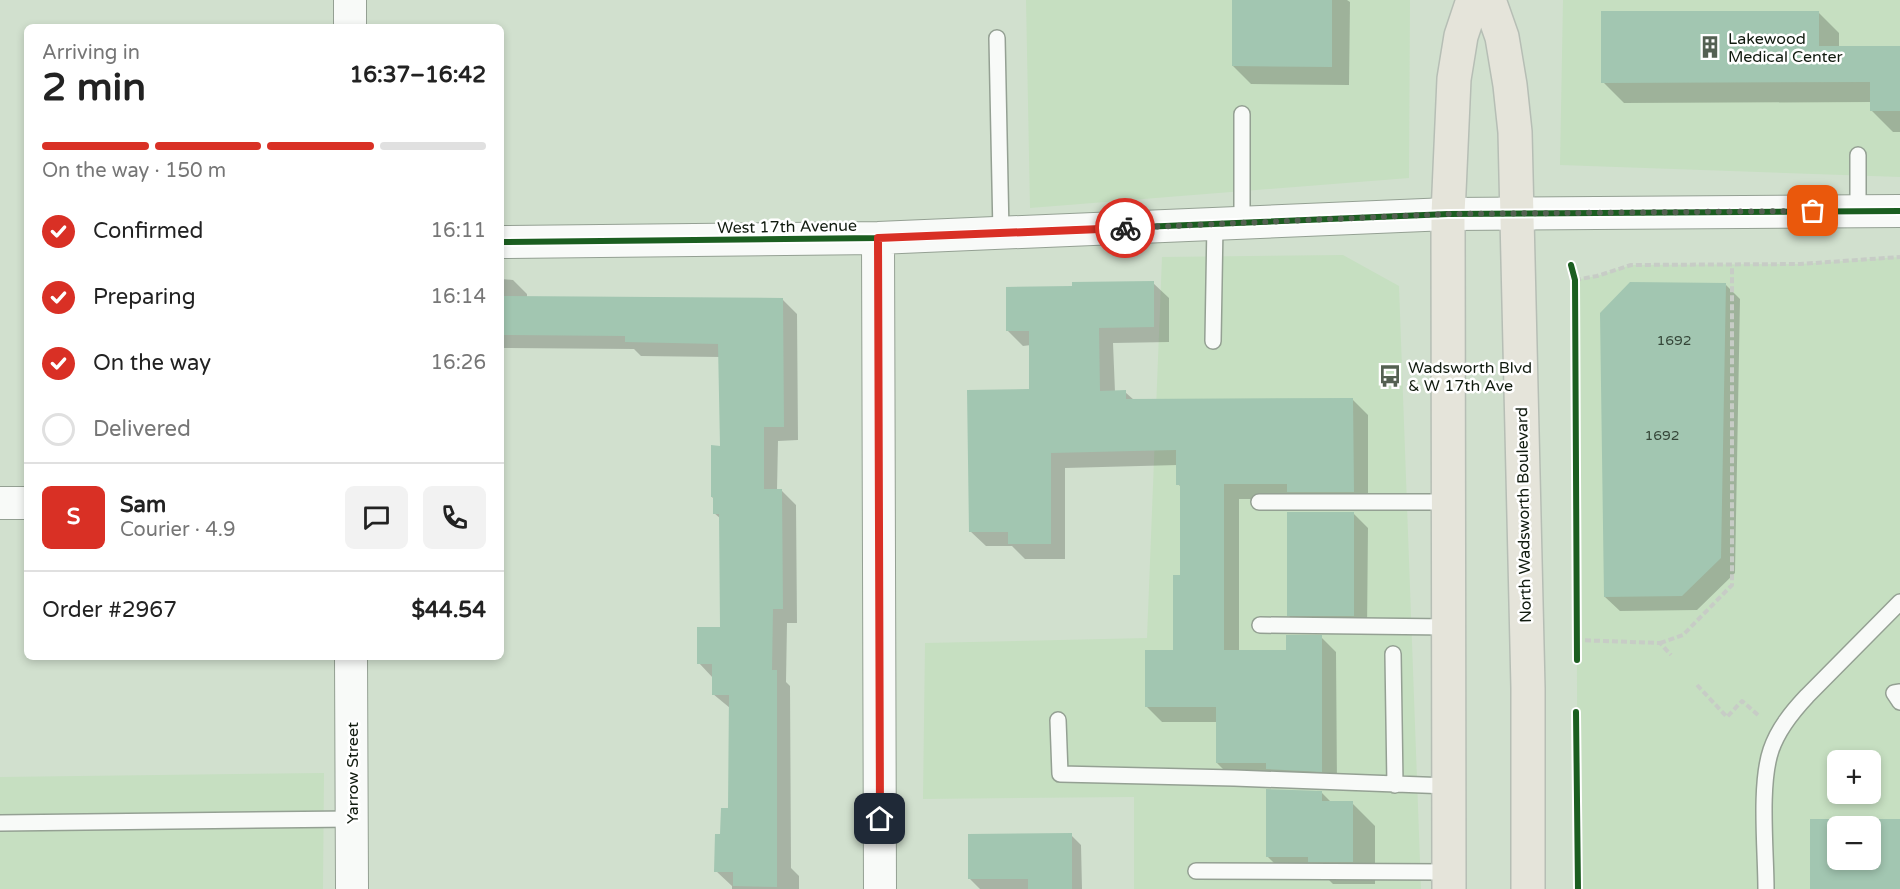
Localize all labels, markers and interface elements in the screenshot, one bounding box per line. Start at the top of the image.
place label: Lakewood Medical Center [1728,29,1844,67]
building icon: Lakewood Medical Center [1697,34,1723,60]
text: Arriving in [42,41,140,65]
text: 16:37–16:42 [349,62,486,88]
text: 2 min [42,64,146,111]
text: On the way · 150 m [42,159,226,183]
pin [1787,185,1838,236]
icon: bag [1796,194,1829,227]
courier [1095,198,1155,258]
icon: bike [1109,212,1142,245]
icon: check [42,215,75,248]
street label: West 17th Avenue [717,216,857,238]
text: Confirmed [93,218,203,244]
text: 16:11 [431,219,486,243]
icon: check [42,281,75,314]
text: Preparing [93,284,196,310]
text: 16:14 [431,285,486,309]
house number: 1692 [1656,332,1692,349]
icon: check [42,347,75,380]
text: On the way [93,350,211,376]
text: 16:26 [431,351,486,375]
place label: Wadsworth Blvd & W 17th Ave [1408,358,1532,396]
bus stop icon: Wadsworth Blvd & W 17th Ave [1377,363,1403,389]
street label: North Wadsworth Boulevard [1512,407,1536,623]
text: Delivered [93,416,191,442]
house number: 1692 [1644,427,1680,444]
button: chat [345,486,408,549]
button: phone [423,486,486,549]
text: Sam [120,492,166,518]
text: S [67,504,80,530]
text: Courier · 4.9 [120,518,235,542]
text: Order #2967 [42,597,177,623]
text: $44.54 [411,597,486,623]
street label: Yarrow Street [343,722,363,824]
map controls [1827,750,1881,870]
button: + [1827,750,1881,804]
pin [854,793,905,844]
icon: home [863,802,896,835]
button: − [1827,816,1881,870]

